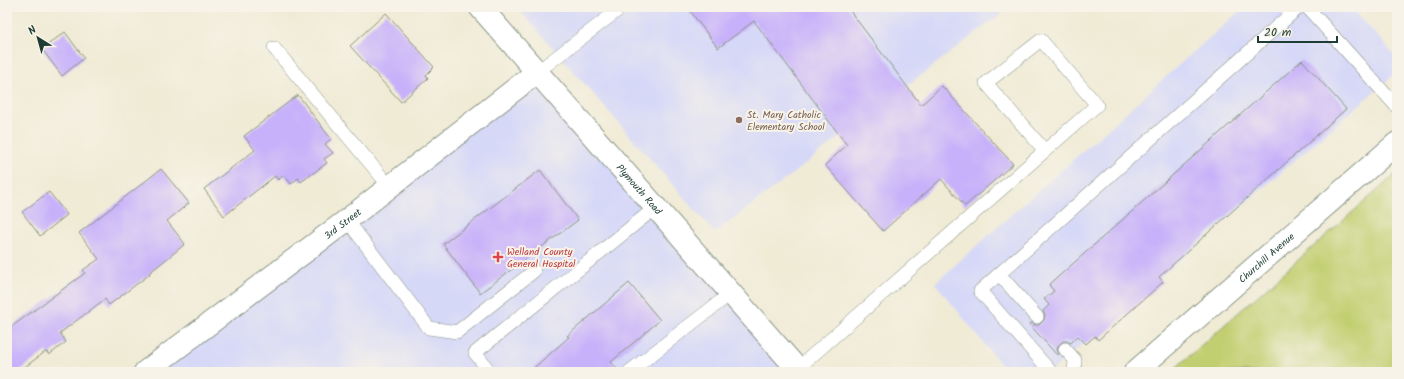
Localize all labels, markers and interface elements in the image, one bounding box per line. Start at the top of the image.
north arrow [18,18,58,58]
scale bar [1258,18,1337,44]
text: N [24,22,41,40]
text: 20 m [1264,23,1292,42]
place label: St. Mary Catholic Elementary School [747,107,825,135]
marker: St. Mary Catholic Elementary School [734,115,744,125]
street label: Plymouth Road [612,161,666,219]
street label: 3rd Street [321,205,365,244]
street label: Churchill Avenue [1235,229,1299,287]
place label: Welland County General Hospital [507,244,576,272]
marker: Welland County General Hospital [492,251,504,263]

